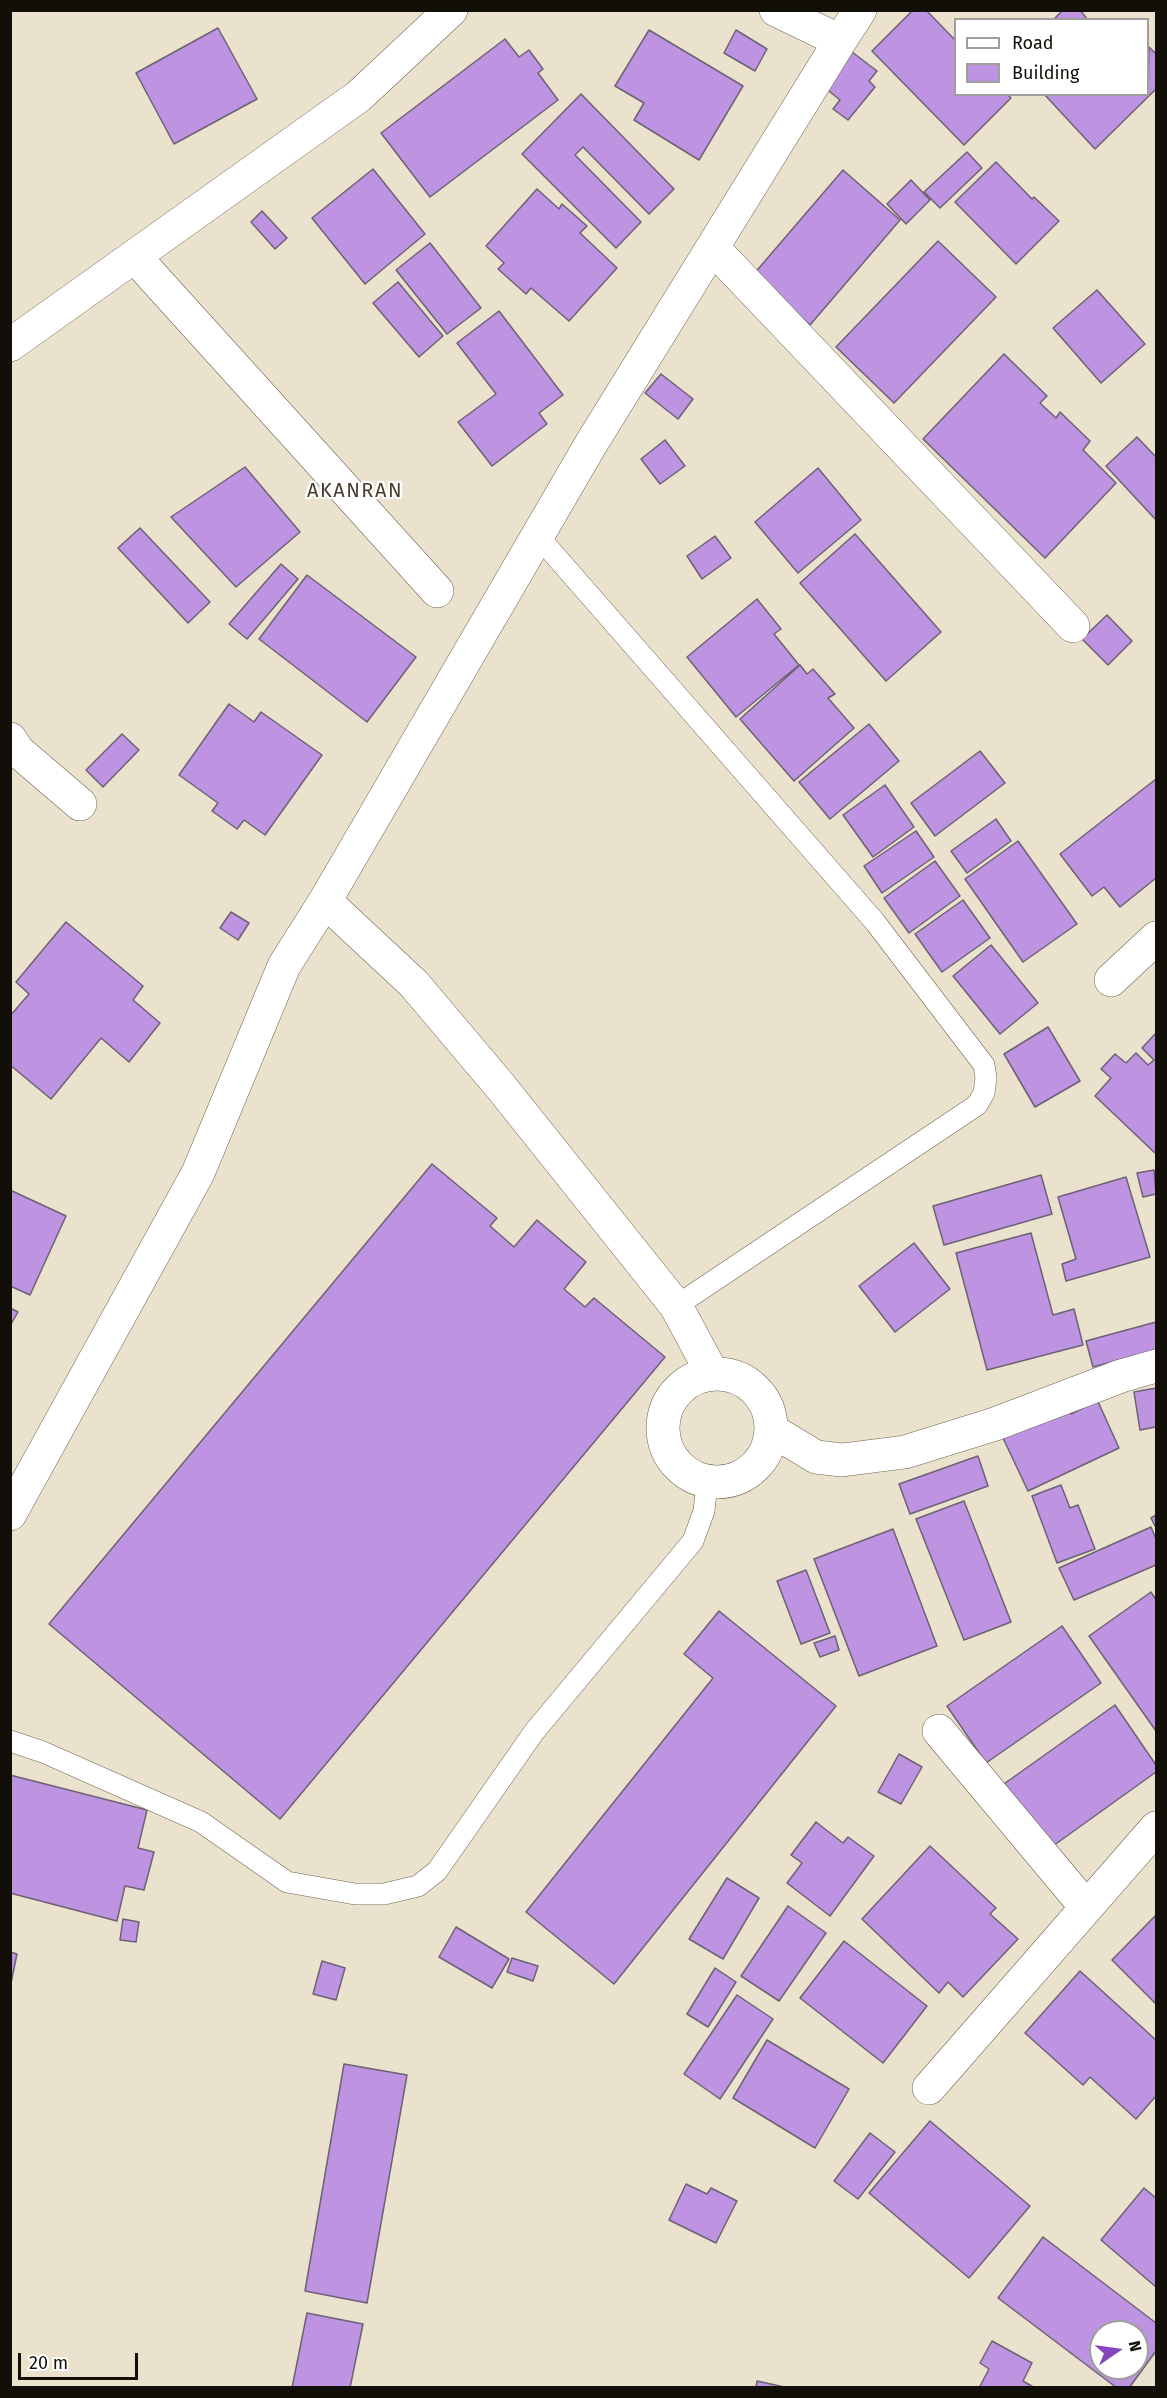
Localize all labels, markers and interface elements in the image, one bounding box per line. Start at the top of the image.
legend [954,18,1149,96]
text: Road [1012,32,1054,54]
text: Building [1012,62,1079,84]
district label: AKANRAN [307,479,403,503]
north arrow [1089,2320,1149,2380]
text: N [1125,2339,1146,2354]
scale bar [21,2341,141,2379]
text: 20 m [29,2352,68,2374]

